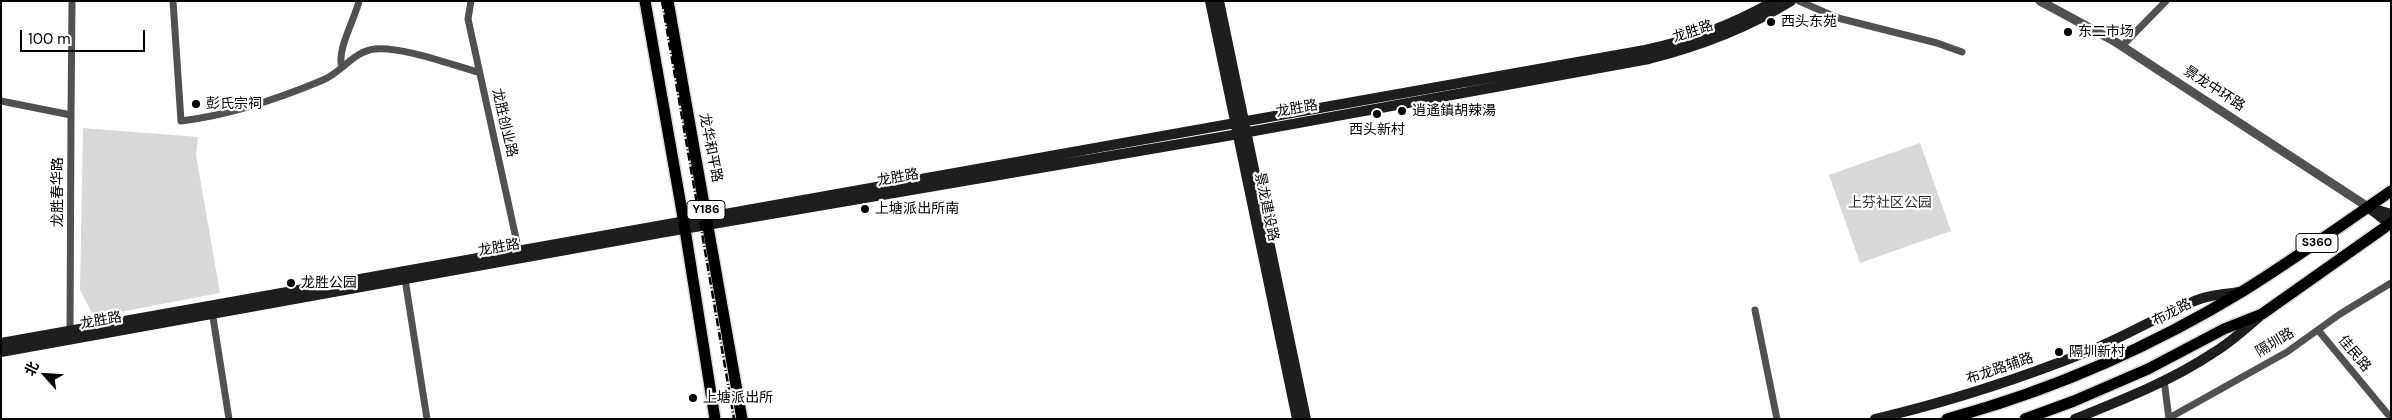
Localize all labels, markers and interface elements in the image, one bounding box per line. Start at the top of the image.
place label: 西头东苑 [1781,14,1837,30]
marker: 西头东苑 [1765,16,1777,28]
street label: 龙胜路 [1670,18,1716,46]
scale bar [22,20,148,52]
place label: 东二市场 [2078,24,2134,40]
marker: 东二市场 [2062,26,2074,38]
text: 100 m [28,29,71,49]
street label: 景龙中环路 [2180,63,2248,115]
street label: 龙胜创业路 [488,87,520,159]
place label: 彭氏宗祠 [206,96,262,112]
street label: 龙胜路 [1275,97,1319,121]
marker: 彭氏宗祠 [190,98,202,110]
place label: 逍遙鎮胡辣湯 [1412,103,1496,119]
marker: 逍遙鎮胡辣湯 [1396,105,1408,117]
marker: 西头新村 [1371,108,1383,120]
street label: 龙华和平路 [695,112,725,184]
place label: 西头新村 [1349,122,1405,138]
street label: 龙胜春华路 [50,157,66,227]
street label: 龙胜路 [876,166,920,190]
street label: 景龙建设路 [1251,171,1281,243]
park label: 上芬社区公园 [1848,195,1932,211]
road number: Y186 [687,200,725,220]
place label: 上塘派出所南 [875,201,959,217]
marker: 上塘派出所南 [859,203,871,215]
road number: S360 [2296,234,2338,252]
street label: 龙胜路 [477,236,521,260]
place label: 龙胜公园 [301,275,357,291]
marker: 龙胜公园 [285,277,297,289]
street label: 布龙路 [2150,296,2194,330]
street label: 龙胜路 [79,309,123,333]
street label: 隔圳路 [2253,325,2297,361]
street label: 佳民路 [2334,333,2374,375]
place label: 隔圳新村 [2069,344,2125,360]
marker: 隔圳新村 [2053,346,2065,358]
north arrow [20,350,70,400]
street label: 布龙路辅路 [1964,350,2036,388]
text: 北 [20,358,43,379]
place label: 上塘派出所 [703,390,773,406]
marker: 上塘派出所 [687,392,699,404]

